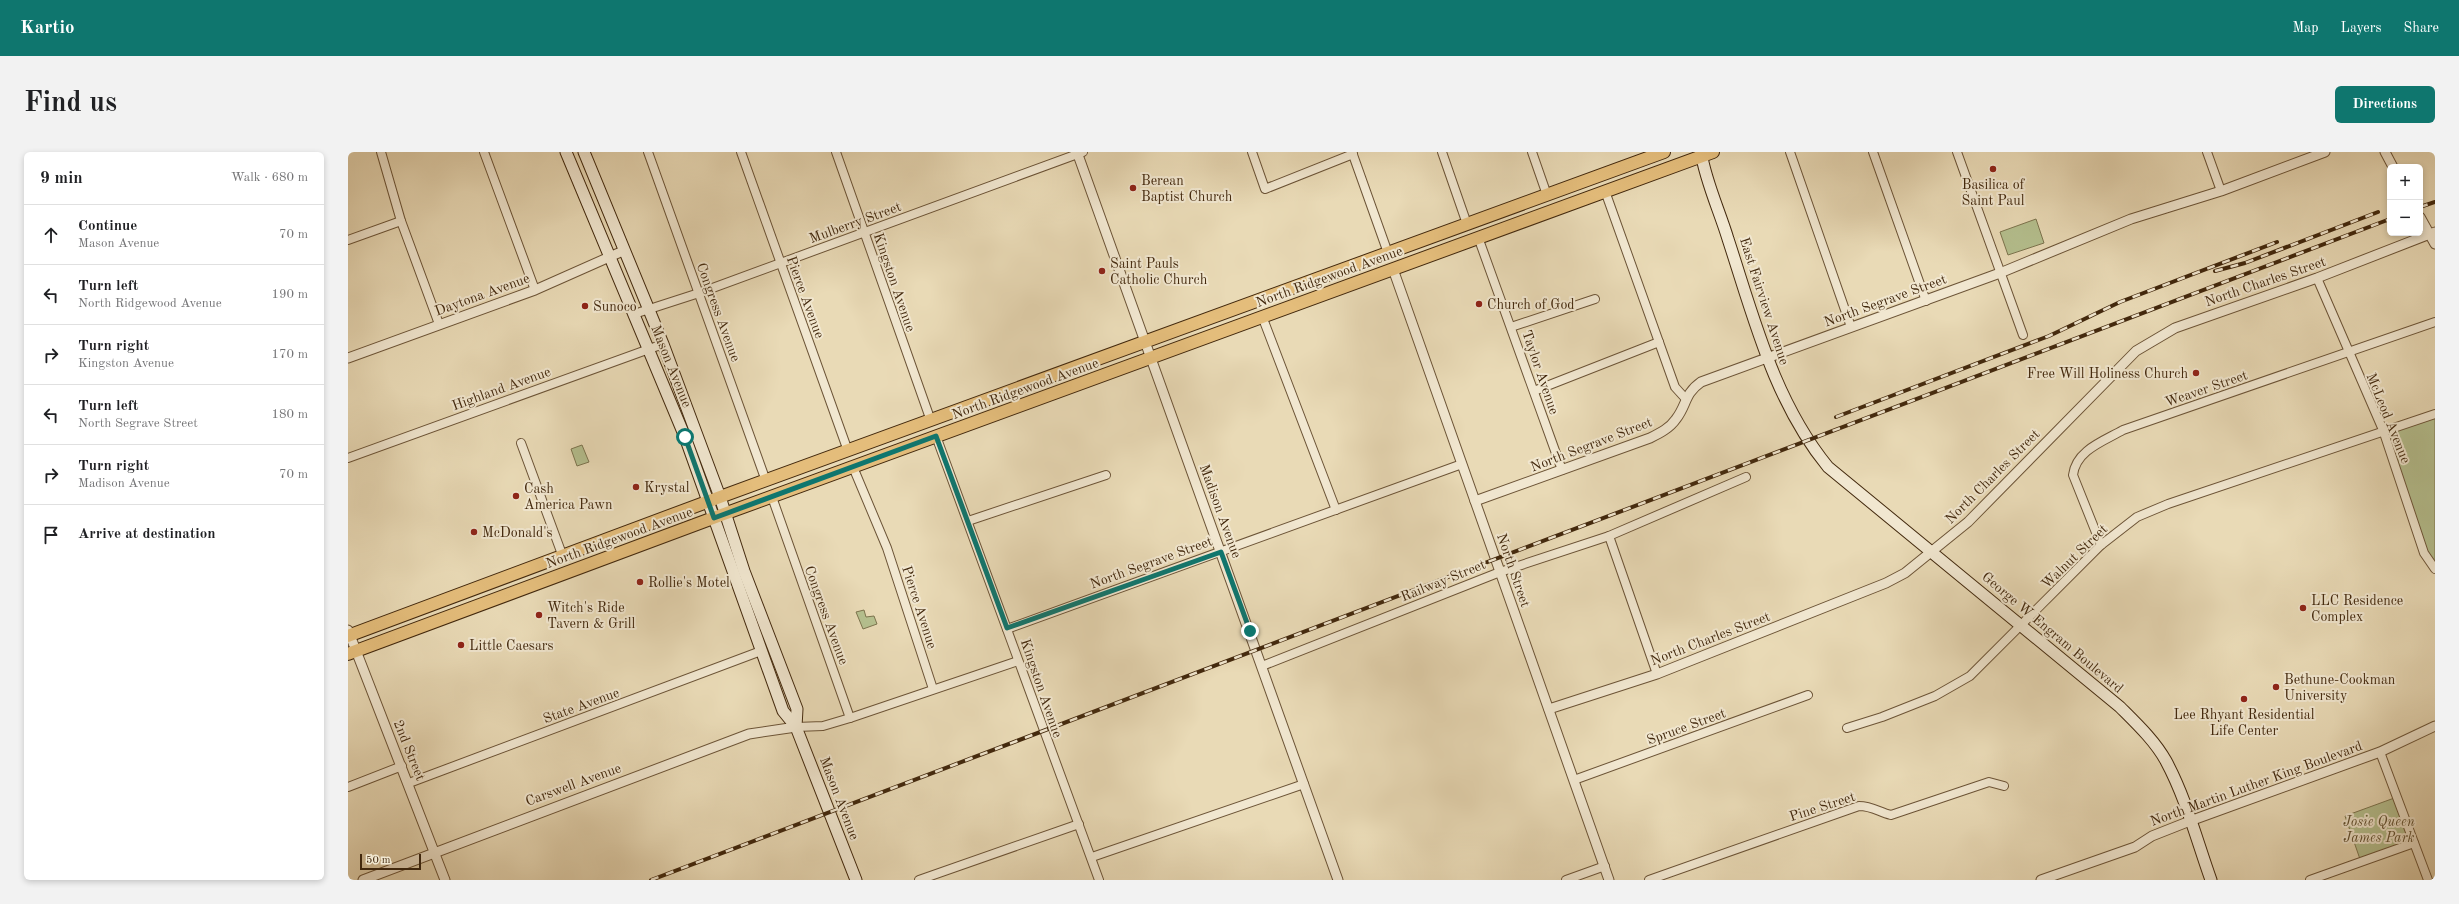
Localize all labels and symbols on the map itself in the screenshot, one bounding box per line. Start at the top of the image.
marker: Basilica of Saint Paul [1988,164,1998,174]
place label: Berean Baptist Church [1141,174,1233,204]
place label: Basilica of Saint Paul [1962,178,2026,208]
marker: Berean Baptist Church [1128,183,1138,193]
street label: Mulberry Street [808,200,903,246]
street label: Kingston Avenue [871,231,917,333]
street label: East Fairview Avenue [1737,236,1791,367]
street label: North Ridgewood Avenue [1254,244,1404,310]
street label: Pierce Avenue [784,254,826,340]
street label: North Charles Street [2203,255,2328,309]
place label: Saint Pauls Catholic Church [1110,257,1208,287]
street label: Congress Avenue [694,261,742,364]
marker: Saint Pauls Catholic Church [1097,266,1107,276]
street label: Daytona Avenue [433,271,532,319]
street label: North Segrave Street [1822,272,1948,330]
place label: Church of God [1487,298,1575,312]
marker: Church of God [1474,299,1484,309]
place label: Sunoco [593,300,637,314]
marker: Sunoco [580,301,590,311]
street label: Mason Avenue [648,323,694,410]
street label: Taylor Avenue [1519,328,1561,416]
street label: North Ridgewood Avenue [950,356,1100,422]
street label: Highland Avenue [450,365,553,413]
place label: Free Will Holiness Church [2027,367,2188,381]
street label: Weaver Street [2163,368,2250,410]
marker: Free Will Holiness Church [2191,368,2201,378]
street label: McLeod Avenue [2364,371,2413,466]
street label: North Segrave Street [1529,415,1654,475]
street label: North Charles Street [1943,427,2043,527]
route start [676,428,694,446]
street label: Madison Avenue [1197,463,1244,560]
place label: Krystal [644,481,690,495]
place label: Cash America Pawn [524,482,613,512]
marker: Krystal [631,482,641,492]
marker: Cash America Pawn [511,491,521,501]
street label: North Ridgewood Avenue [544,505,694,571]
street label: Walnut Street [2039,522,2110,591]
place label: McDonald's [482,526,553,540]
marker: McDonald's [469,527,479,537]
street label: North Street [1494,532,1532,609]
street label: North Segrave Street [1088,534,1214,592]
street label: Railway Street [1399,558,1488,604]
street label: Congress Avenue [802,564,850,667]
street label: Pierce Avenue [899,564,939,651]
street label: George W Engram Boulevard [1979,570,2126,696]
place label: Rollie's Motel [648,576,730,590]
marker: Rollie's Motel [635,577,645,587]
place label: LLC Residence Complex [2311,594,2403,624]
place label: Witch's Ride Tavern & Grill [547,601,635,631]
marker: LLC Residence Complex [2298,603,2308,613]
marker: Witch's Ride Tavern & Grill [534,610,544,620]
street label: North Charles Street [1649,610,1772,668]
route end [1241,622,1259,640]
street label: Kingston Avenue [1018,637,1064,739]
place label: Little Caesars [469,639,554,653]
marker: Little Caesars [456,640,466,650]
place label: Bethune-Cookman University [2284,673,2396,703]
marker: Bethune-Cookman University [2271,682,2281,692]
street label: State Avenue [541,686,621,726]
marker: Lee Rhyant Residential Life Center [2239,694,2249,704]
street label: Spruce Street [1645,706,1728,748]
place label: Lee Rhyant Residential Life Center [2173,708,2315,738]
street label: 2nd Street [391,718,428,783]
street label: North Martin Luther King Boulevard [2148,739,2364,829]
street label: Mason Avenue [817,755,861,842]
street label: Carswell Avenue [524,761,623,809]
street label: Pine Street [1788,790,1857,824]
park label: Josie Queen James Park [2343,815,2415,845]
scale bar [360,852,421,871]

